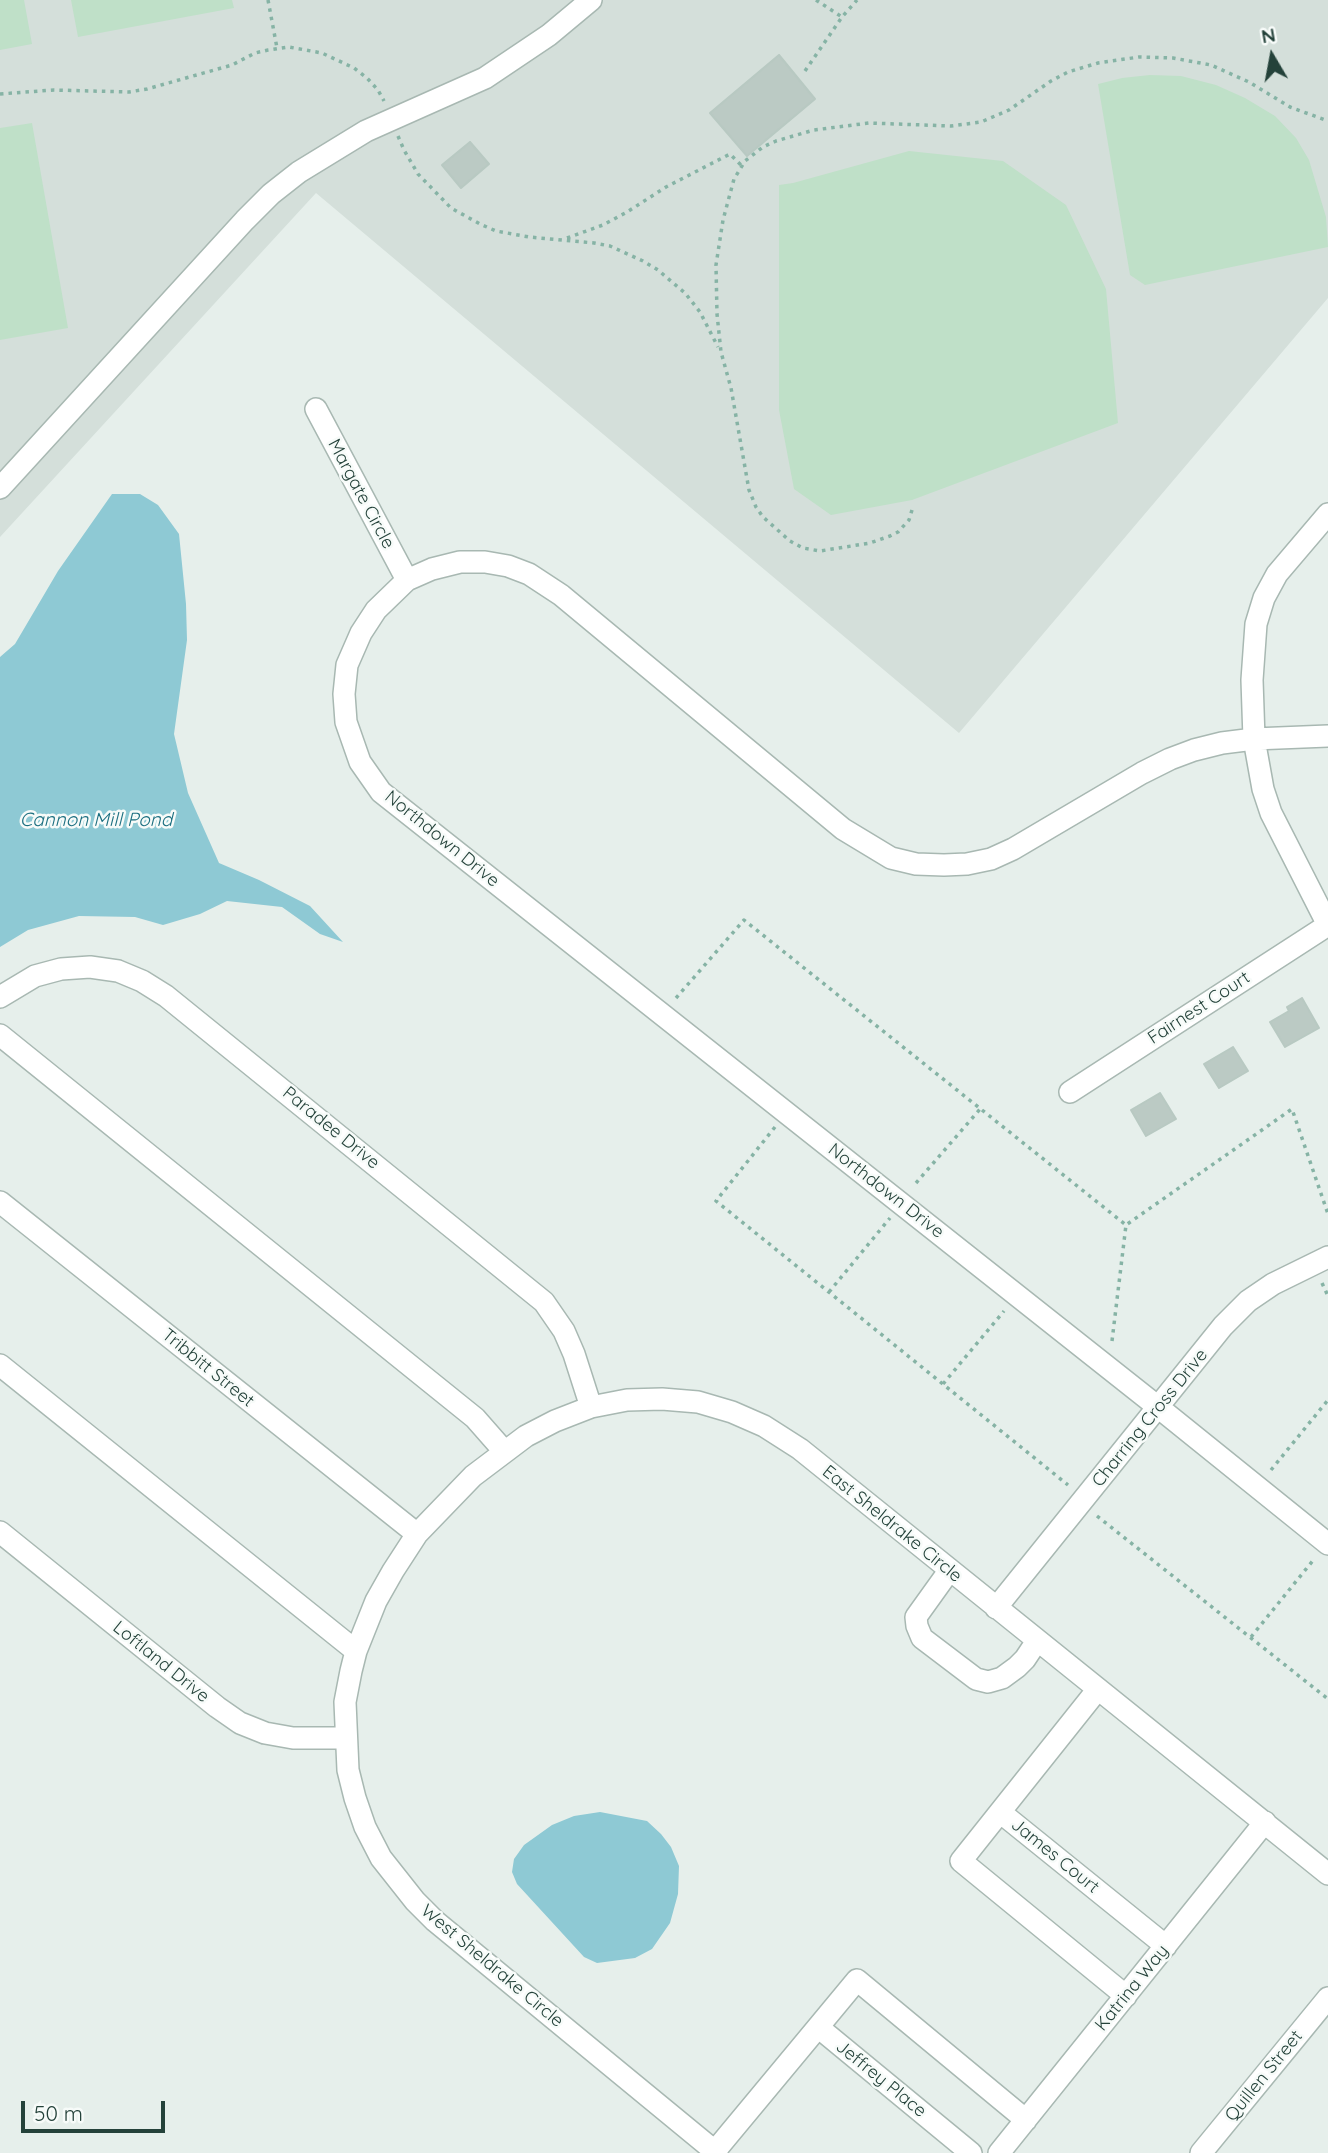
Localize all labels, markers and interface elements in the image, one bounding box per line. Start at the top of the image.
north arrow [1237,21,1307,91]
text: N [1259,22,1277,48]
street label: Margate Circle [323,435,399,553]
street label: Northdown Drive [380,786,504,892]
water label: Cannon Mill Pond [20,809,172,831]
street label: Fairnest Court [1144,967,1254,1049]
street label: Paradee Drive [278,1082,384,1174]
street label: Northdown Drive [824,1139,948,1243]
street label: Tribbitt Street [157,1324,259,1412]
street label: Charring Cross Drive [1088,1345,1212,1491]
street label: East Sheldrake Circle [818,1461,966,1587]
street label: Loftland Drive [108,1617,214,1707]
street label: James Court [1007,1814,1103,1898]
street label: West Sheldrake Circle [416,1900,568,2032]
street label: Katrina Way [1091,1941,1173,2035]
street label: Quillen Street [1221,2026,1307,2126]
street label: Jeffrey Place [831,2036,931,2122]
scale bar [24,2086,168,2130]
text: 50 m [34,2100,83,2126]

